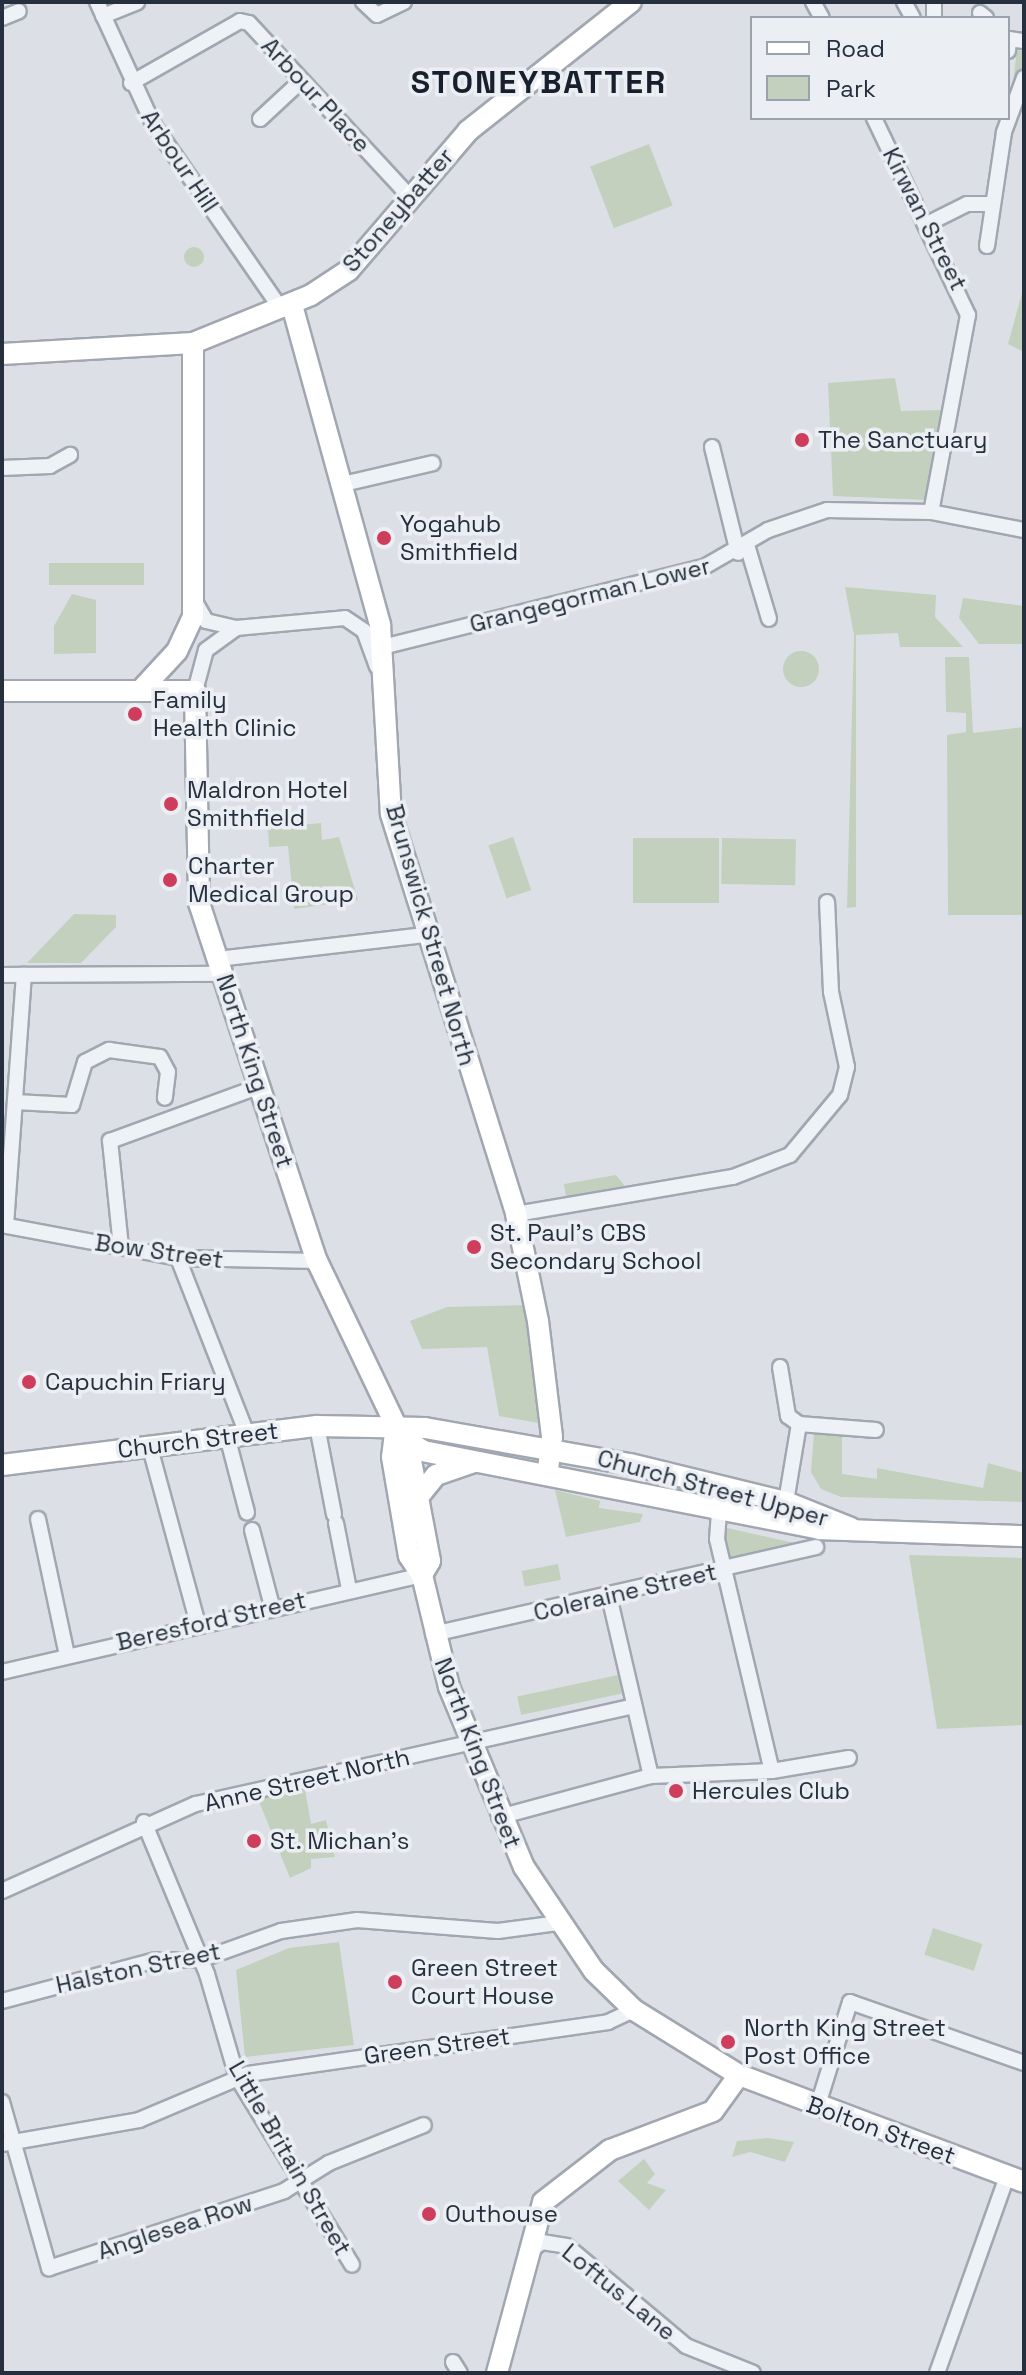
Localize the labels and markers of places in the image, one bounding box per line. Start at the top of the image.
place label: The Sanctuary [818,426,988,454]
marker: The Sanctuary [793,431,811,449]
place label: Yogahub Smithfield [400,510,518,566]
marker: Yogahub Smithfield [375,529,393,547]
place label: Family Health Clinic [153,686,297,742]
marker: Family Health Clinic [124,703,146,725]
place label: Maldron Hotel Smithfield [187,776,348,832]
marker: Maldron Hotel Smithfield [162,795,180,813]
place label: Charter Medical Group [188,852,354,908]
marker: Charter Medical Group [159,869,181,891]
place label: St. Paul's CBS Secondary School [490,1219,701,1275]
marker: St. Paul's CBS Secondary School [465,1238,483,1256]
place label: Capuchin Friary [45,1368,226,1396]
marker: Capuchin Friary [20,1373,38,1391]
place label: Hercules Club [692,1777,850,1805]
marker: Hercules Club [667,1782,685,1800]
place label: St. Michan's [270,1827,410,1855]
marker: St. Michan's [245,1832,263,1850]
place label: Green Street Court House [411,1954,558,2010]
marker: Green Street Court House [386,1973,404,1991]
place label: North King Street Post Office [744,2014,946,2070]
marker: North King Street Post Office [719,2033,737,2051]
place label: Outhouse [445,2200,558,2228]
marker: Outhouse [420,2205,438,2223]

